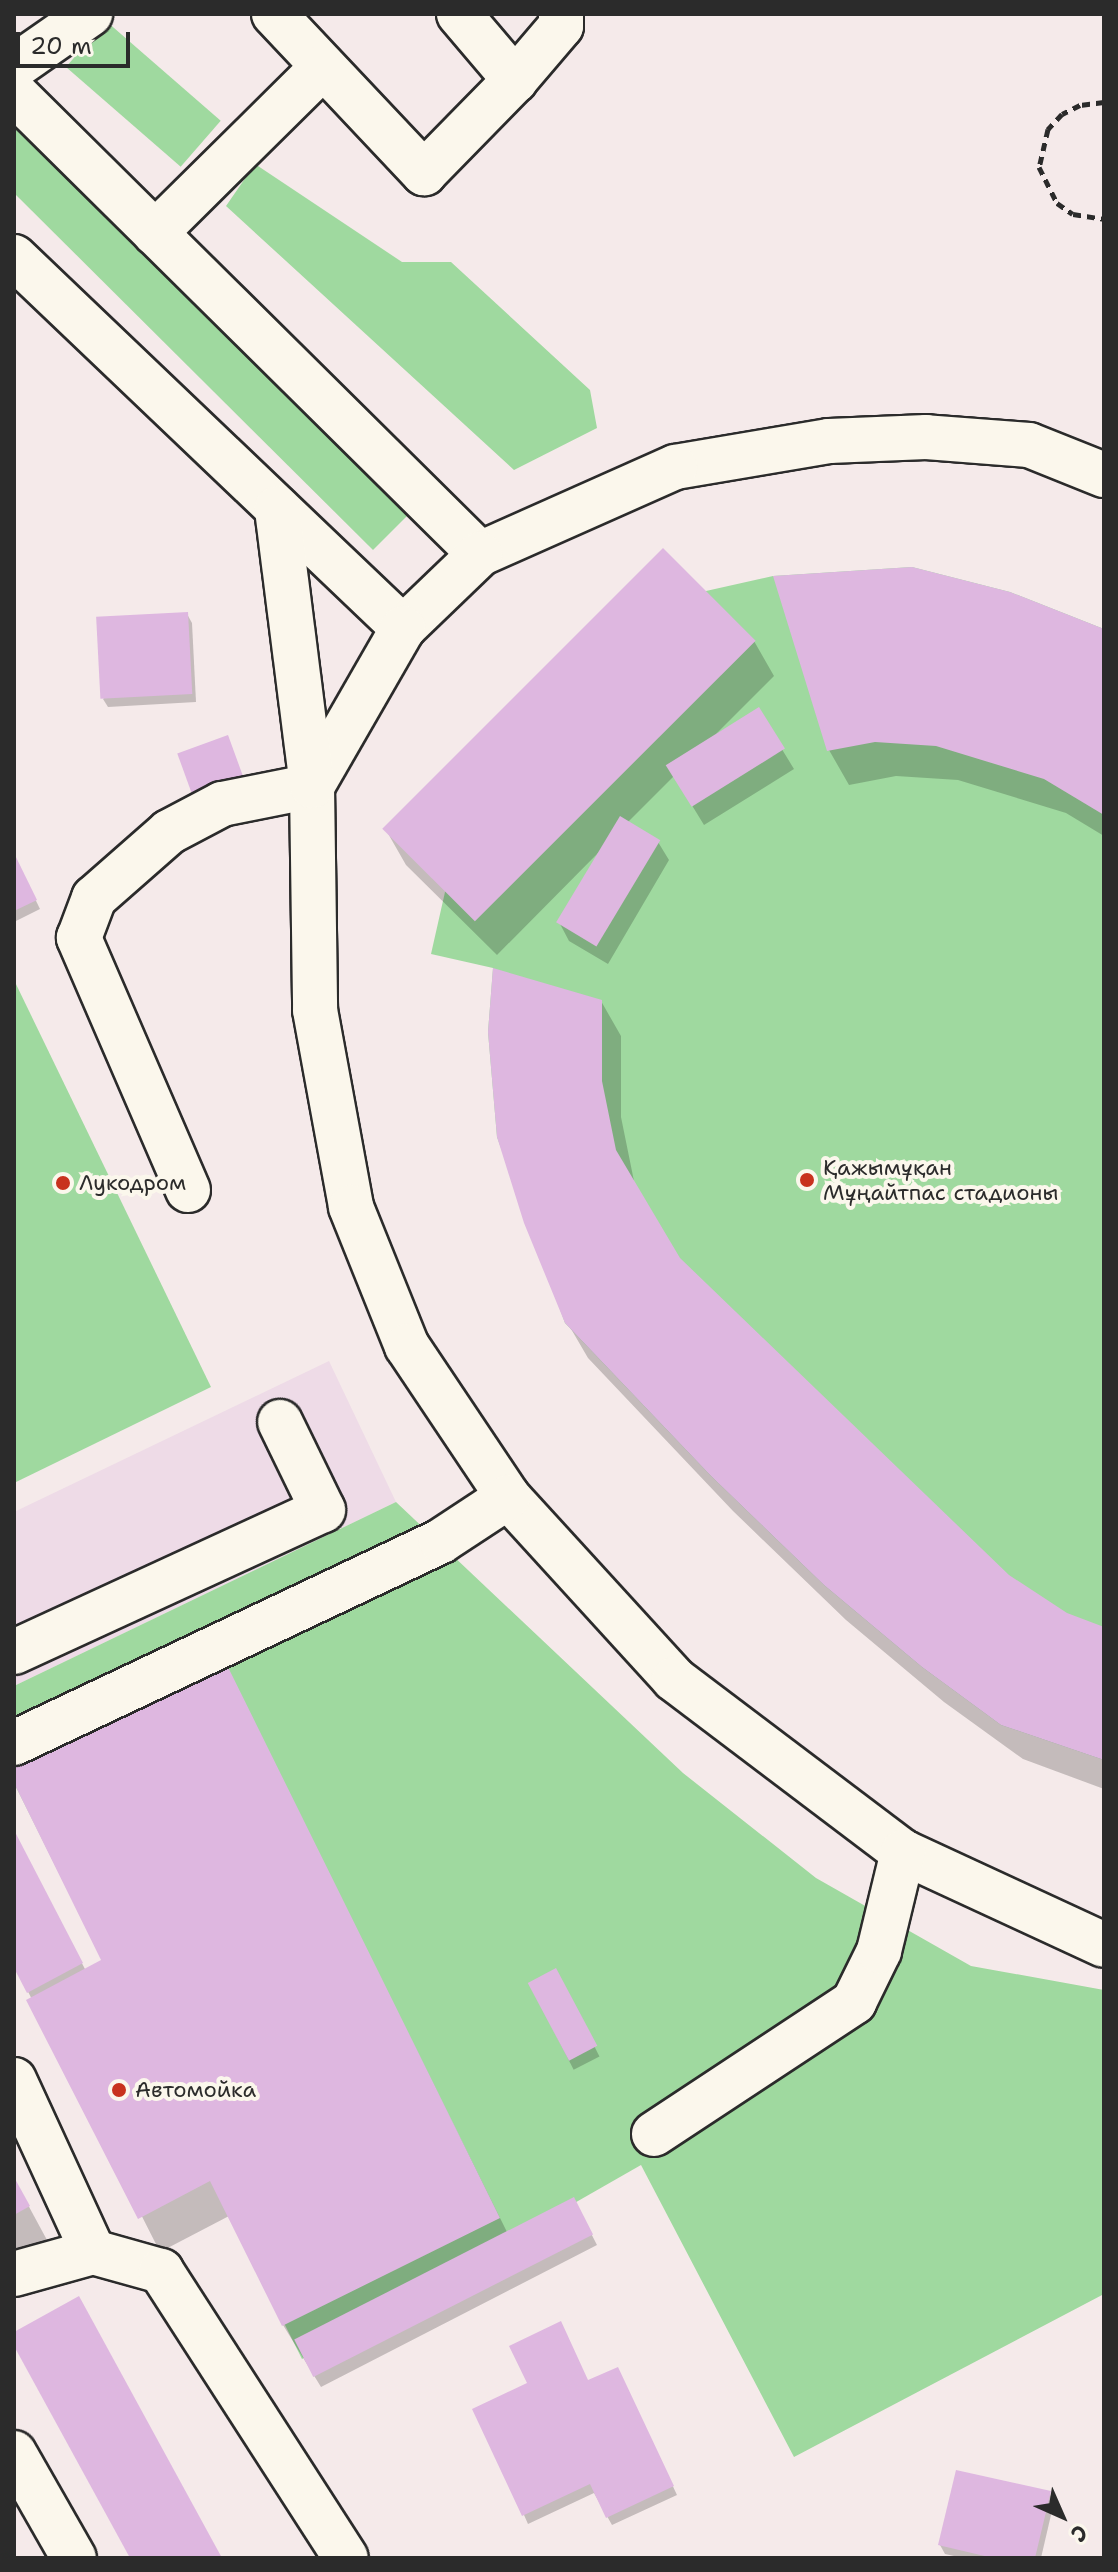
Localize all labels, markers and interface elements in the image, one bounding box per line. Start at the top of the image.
scale bar [20,16,134,66]
text: 20 m [30,30,92,62]
place label: Қажымұқан Мұңайтпас стадионы [823,1154,1058,1206]
place label: Лукодром [79,1170,186,1196]
marker: Қажымұқан Мұңайтпас стадионы [798,1171,816,1189]
marker: Лукодром [54,1174,72,1192]
place label: Автомойка [135,2077,256,2103]
marker: Автомойка [110,2081,128,2099]
north arrow [1022,2476,1102,2556]
text: С [1064,2518,1094,2548]

